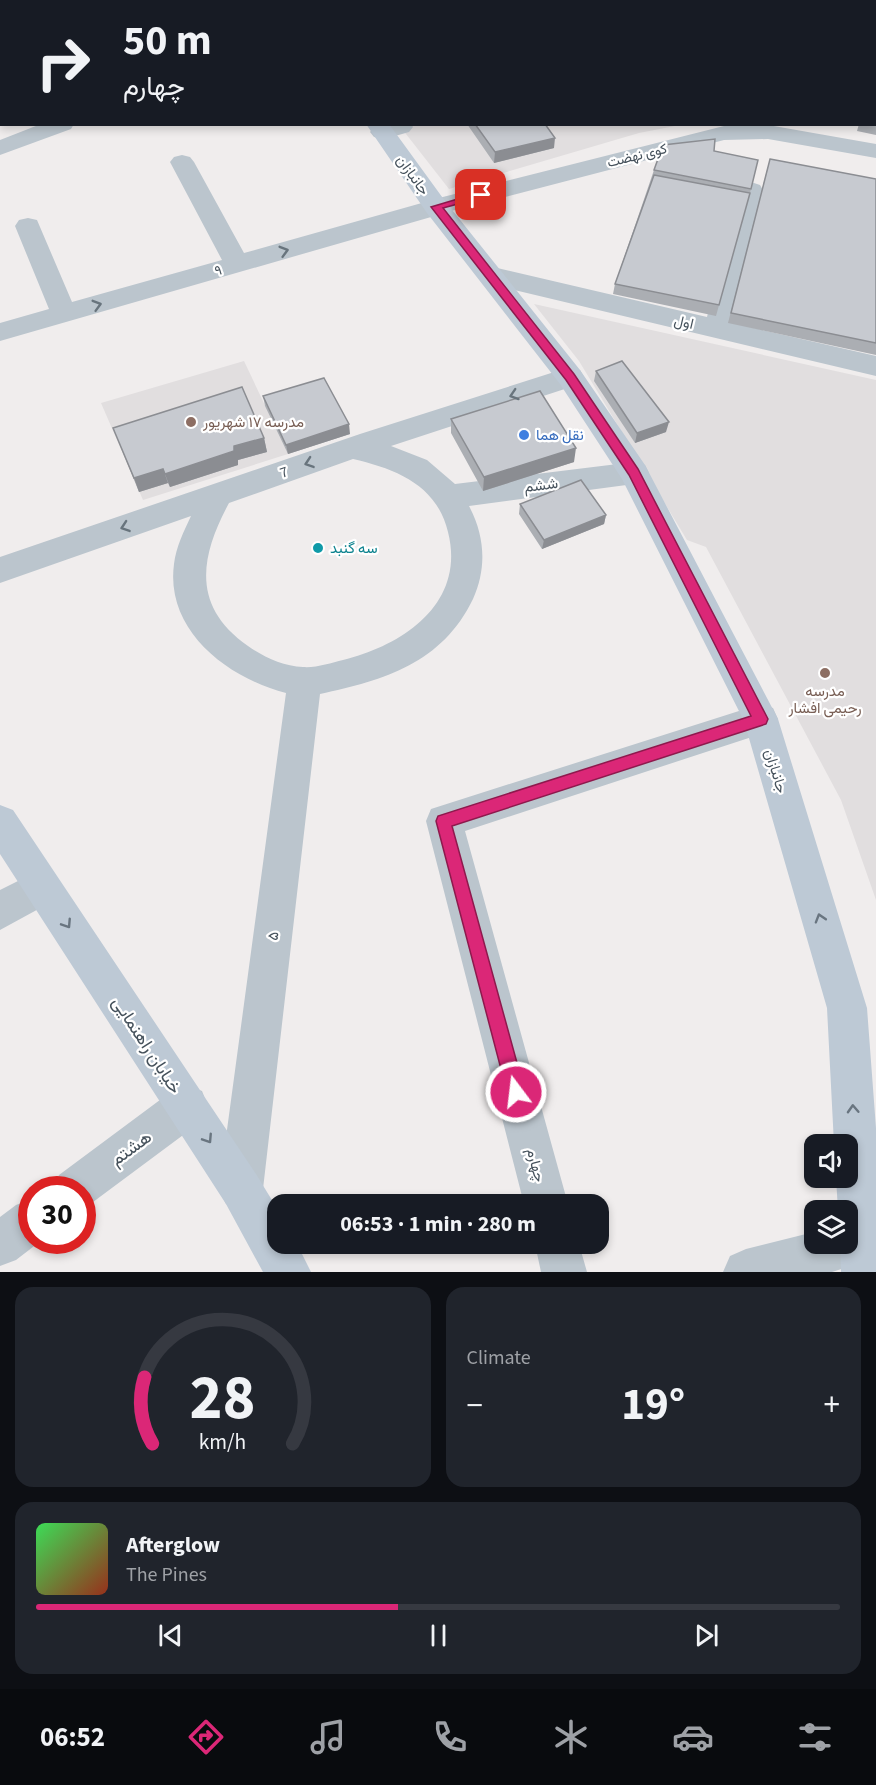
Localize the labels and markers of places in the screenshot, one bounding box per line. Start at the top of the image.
pin [455,169,506,220]
place label: مدرسه ۱۷ شهریور [202,412,304,433]
marker: مدرسه ۱۷ شهریور [184,415,198,429]
place label: نقل هما [536,425,584,446]
marker: نقل هما [517,428,531,442]
place label: سه گنبد [330,538,378,559]
marker: سه گنبد [311,541,325,555]
marker: مدرسه رحیمی افشار [818,666,832,680]
place label: مدرسه رحیمی افشار [787,681,862,719]

